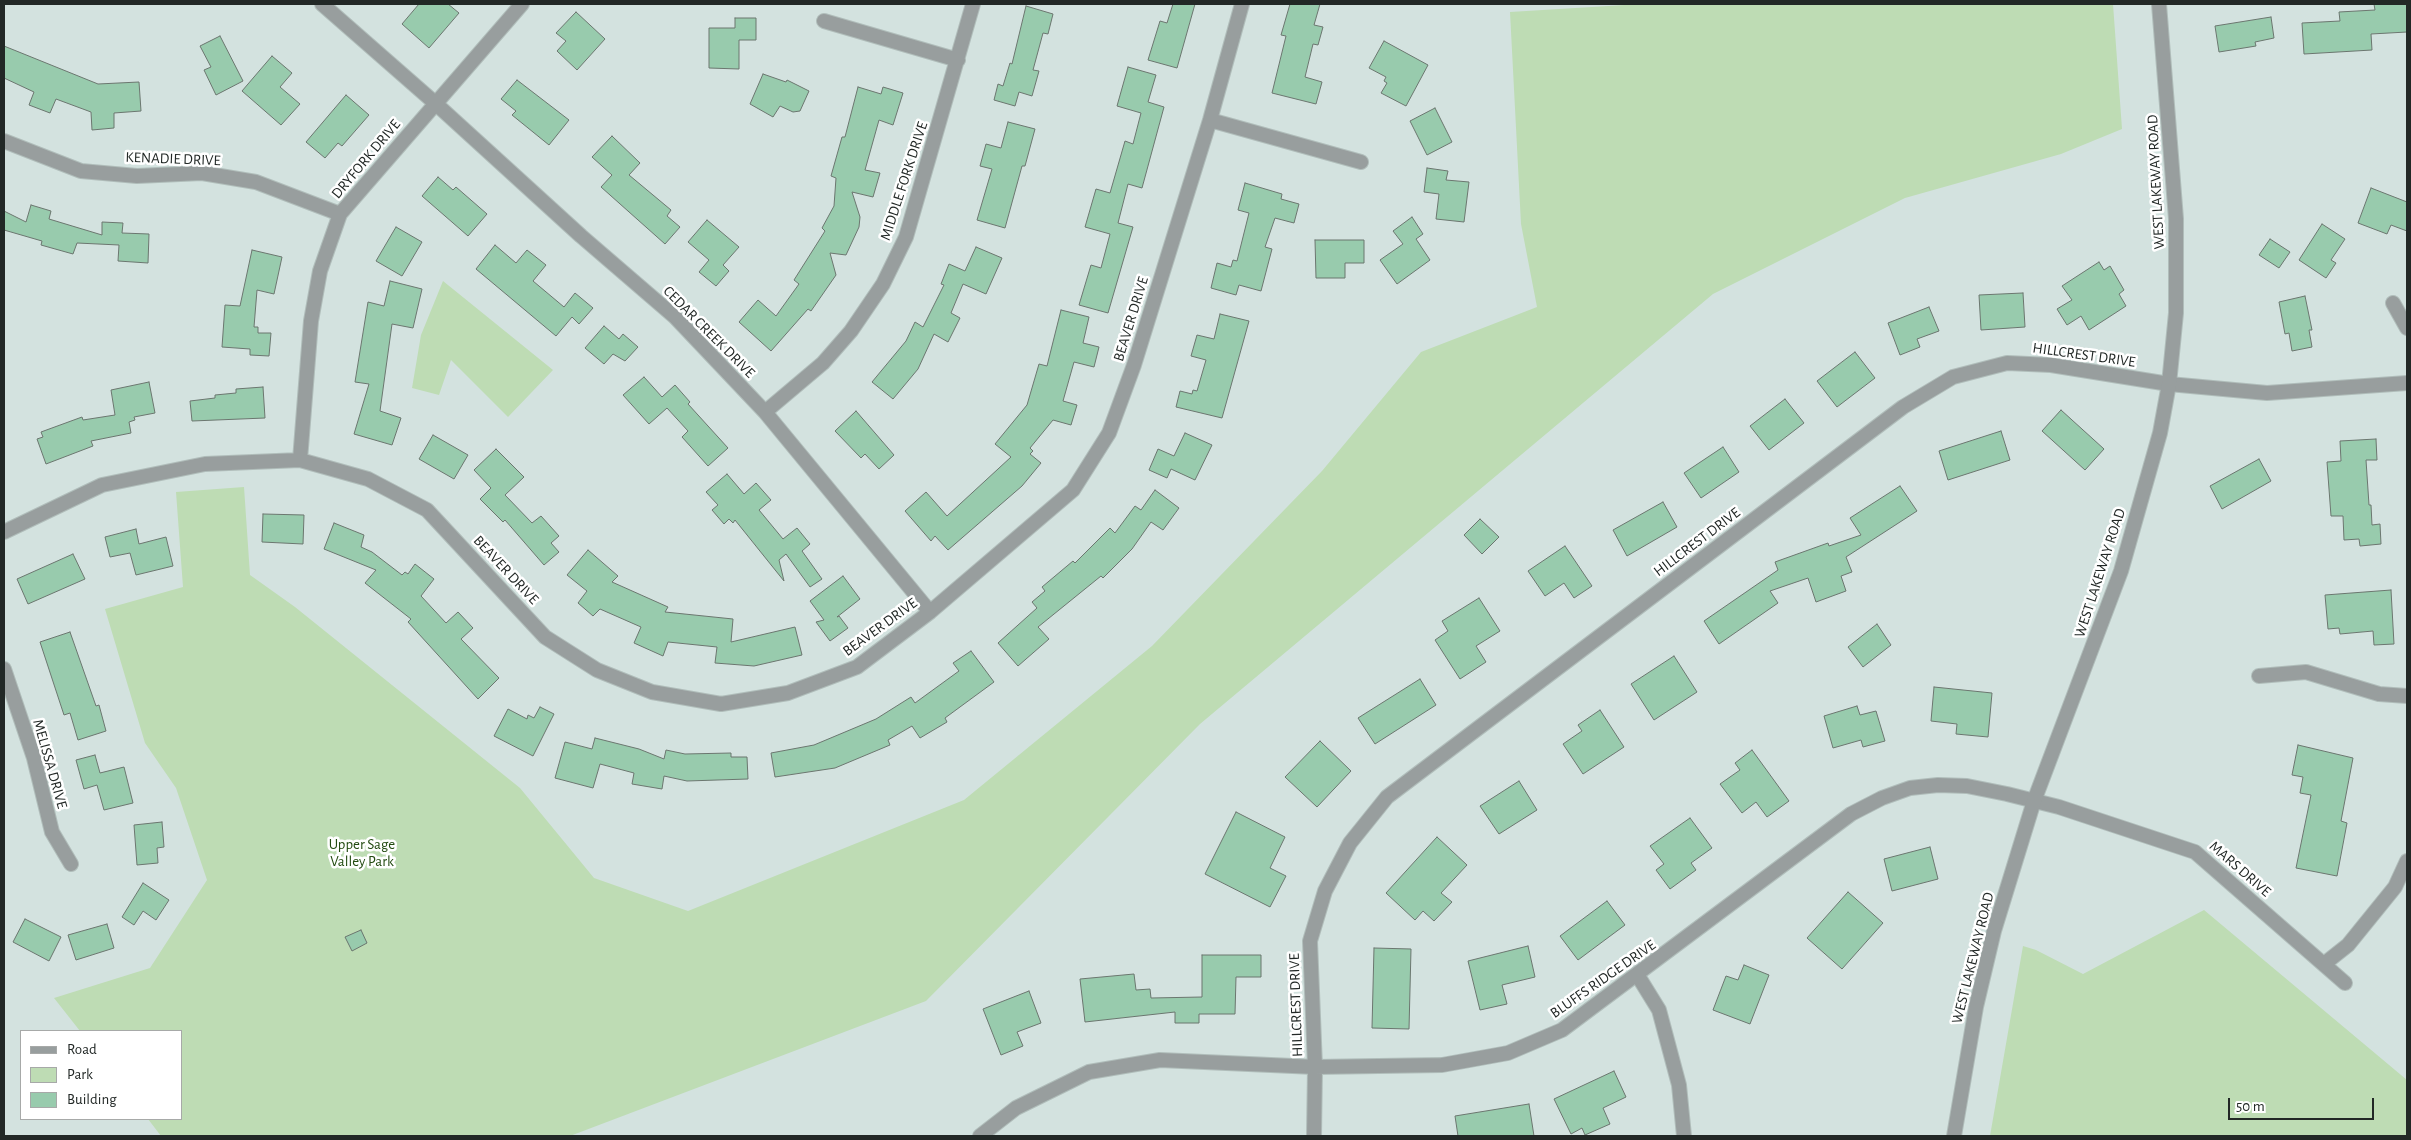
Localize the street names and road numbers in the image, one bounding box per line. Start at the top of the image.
street label: WEST LAKEWAY ROAD [2143,114,2169,250]
street label: DRYFORK DRIVE [328,116,404,202]
street label: MIDDLE FORK DRIVE [876,119,932,243]
street label: KENADIE DRIVE [125,148,221,170]
street label: BEAVER DRIVE [1110,274,1152,364]
street label: CEDAR CREEK DRIVE [659,282,759,382]
street label: HILLCREST DRIVE [2031,339,2137,371]
street label: HILLCREST DRIVE [1650,504,1744,580]
street label: WEST LAKEWAY ROAD [2071,506,2129,640]
street label: BEAVER DRIVE [470,532,542,608]
street label: BEAVER DRIVE [839,594,921,660]
street label: MELISSA DRIVE [29,717,71,811]
street label: MARS DRIVE [2205,837,2275,901]
street label: WEST LAKEWAY ROAD [1948,890,1998,1026]
street label: BLUFFS RIDGE DRIVE [1547,936,1659,1022]
street label: HILLCREST DRIVE [1285,953,1307,1057]

